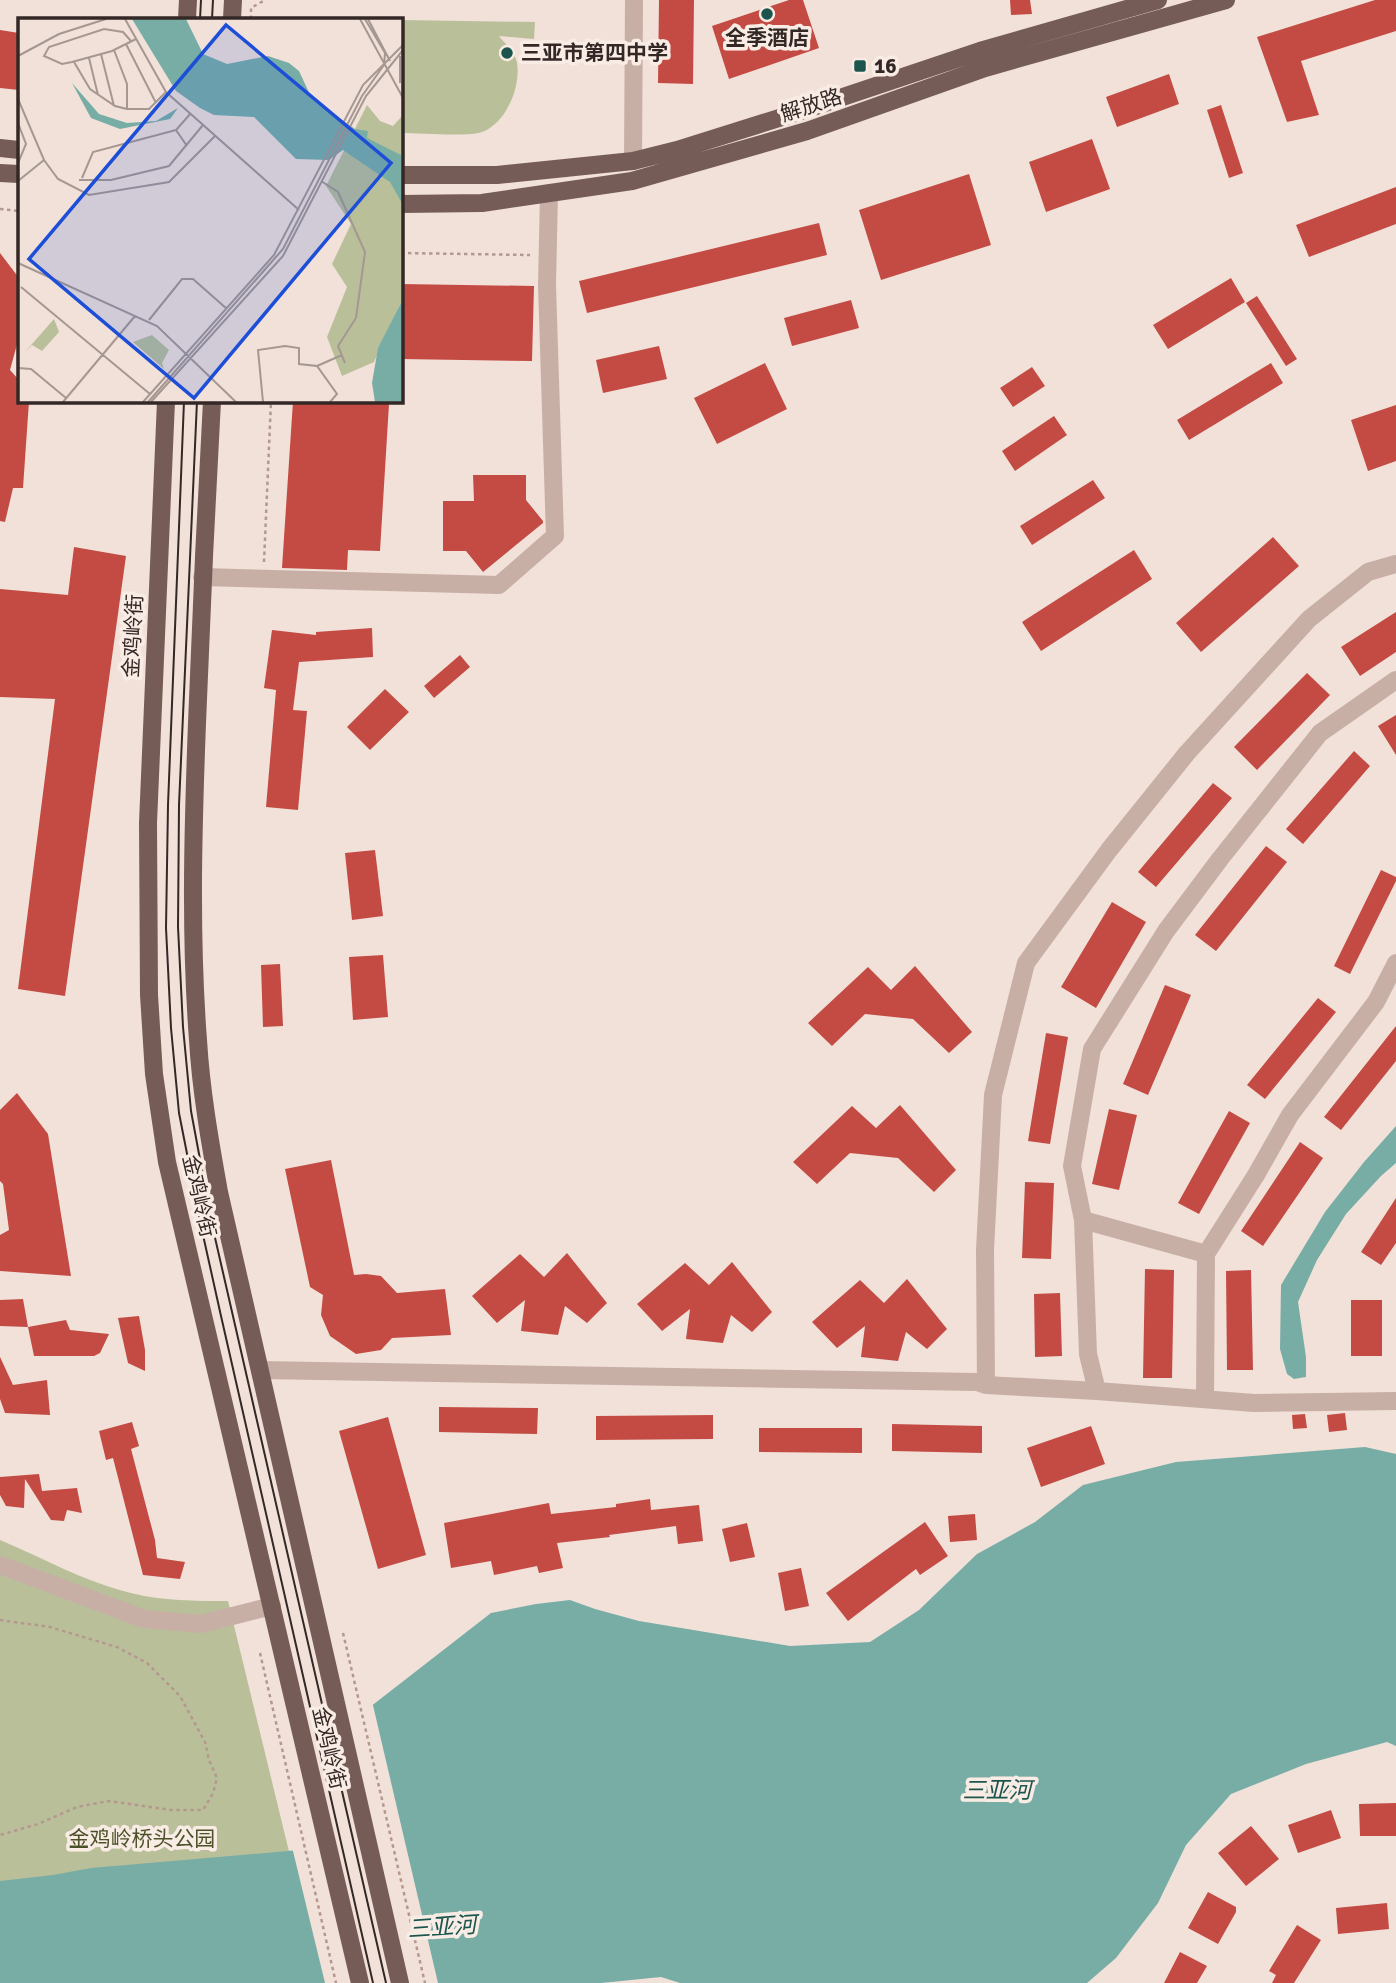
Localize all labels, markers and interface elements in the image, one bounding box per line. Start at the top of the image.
marker: 全季酒店 [759,6,775,22]
inset map [18,18,402,402]
place label: 全季酒店 [725,25,809,51]
place label: 三亚市第四中学 [521,40,668,66]
marker: 三亚市第四中学 [499,45,515,61]
place label: 16 [874,53,897,79]
marker: 16 [852,58,868,74]
street label: 解放路 [777,83,845,127]
street label: 金鸡岭街 [118,593,148,679]
street label: 金鸡岭街 [177,1152,221,1240]
street label: 金鸡岭街 [307,1704,351,1792]
water label: 三亚河 [963,1776,1036,1805]
park label: 金鸡岭桥头公园 [69,1826,216,1852]
water label: 三亚河 [407,1910,481,1944]

